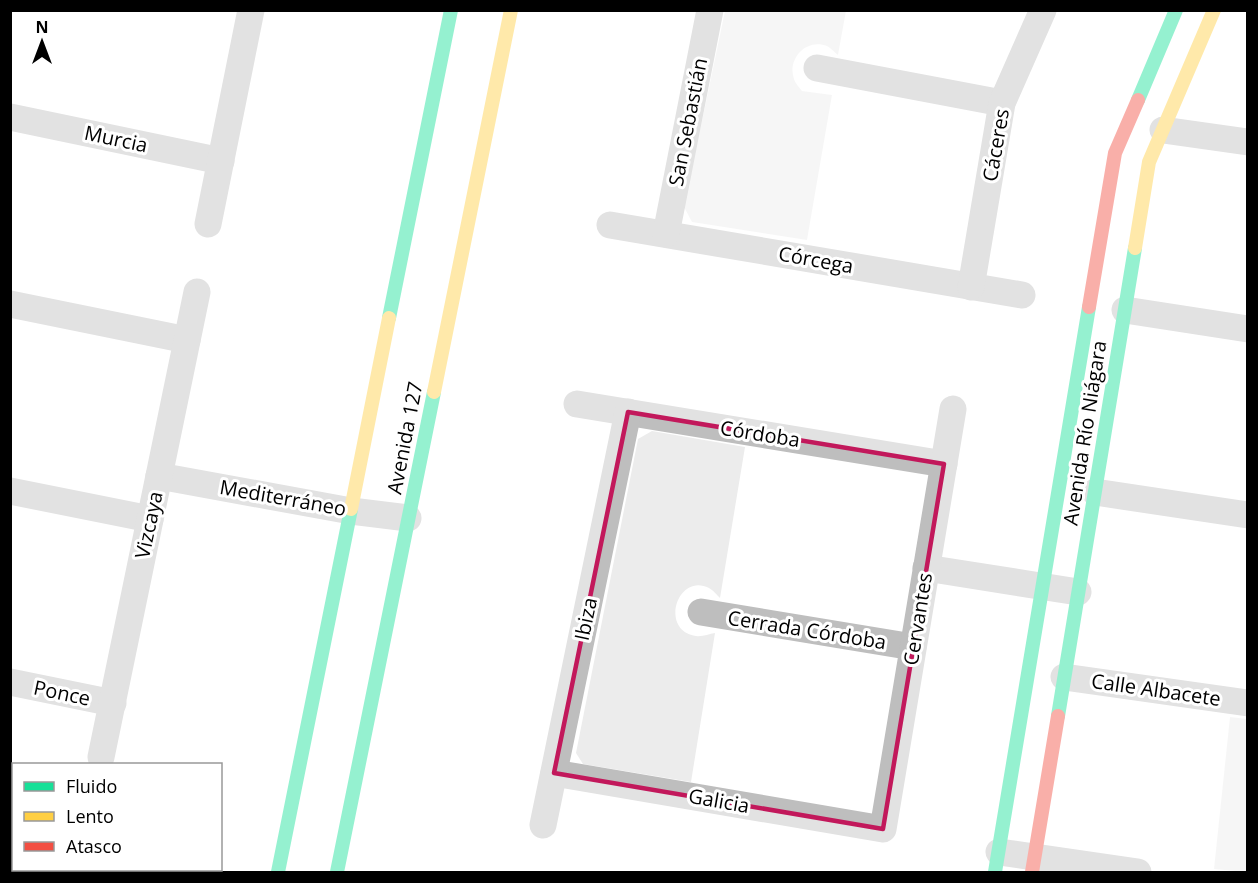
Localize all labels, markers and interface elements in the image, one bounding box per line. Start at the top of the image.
north arrow [12,12,72,72]
text: N [35,16,49,38]
street label: San Sebastián [662,55,713,188]
street label: Cáceres [976,106,1015,183]
street label: Murcia [82,119,150,158]
street label: Córcega [777,240,856,279]
street label: Avenida Río Niágara [1057,339,1112,527]
street label: Avenida 127 [380,379,429,496]
street label: Córdoba [718,414,802,453]
street label: Mediterráneo [218,473,348,522]
street label: Vizcaya [128,489,169,561]
street label: Cervantes [897,571,938,667]
street label: Ibiza [568,595,603,643]
street label: Cerrada Córdoba [726,604,888,655]
street label: Calle Albacete [1090,667,1223,712]
street label: Ponce [31,673,93,712]
legend [12,763,222,871]
text: Fluido [66,774,117,798]
street label: Galicia [686,782,752,819]
text: Lento [66,804,114,828]
text: Atasco [66,834,122,858]

